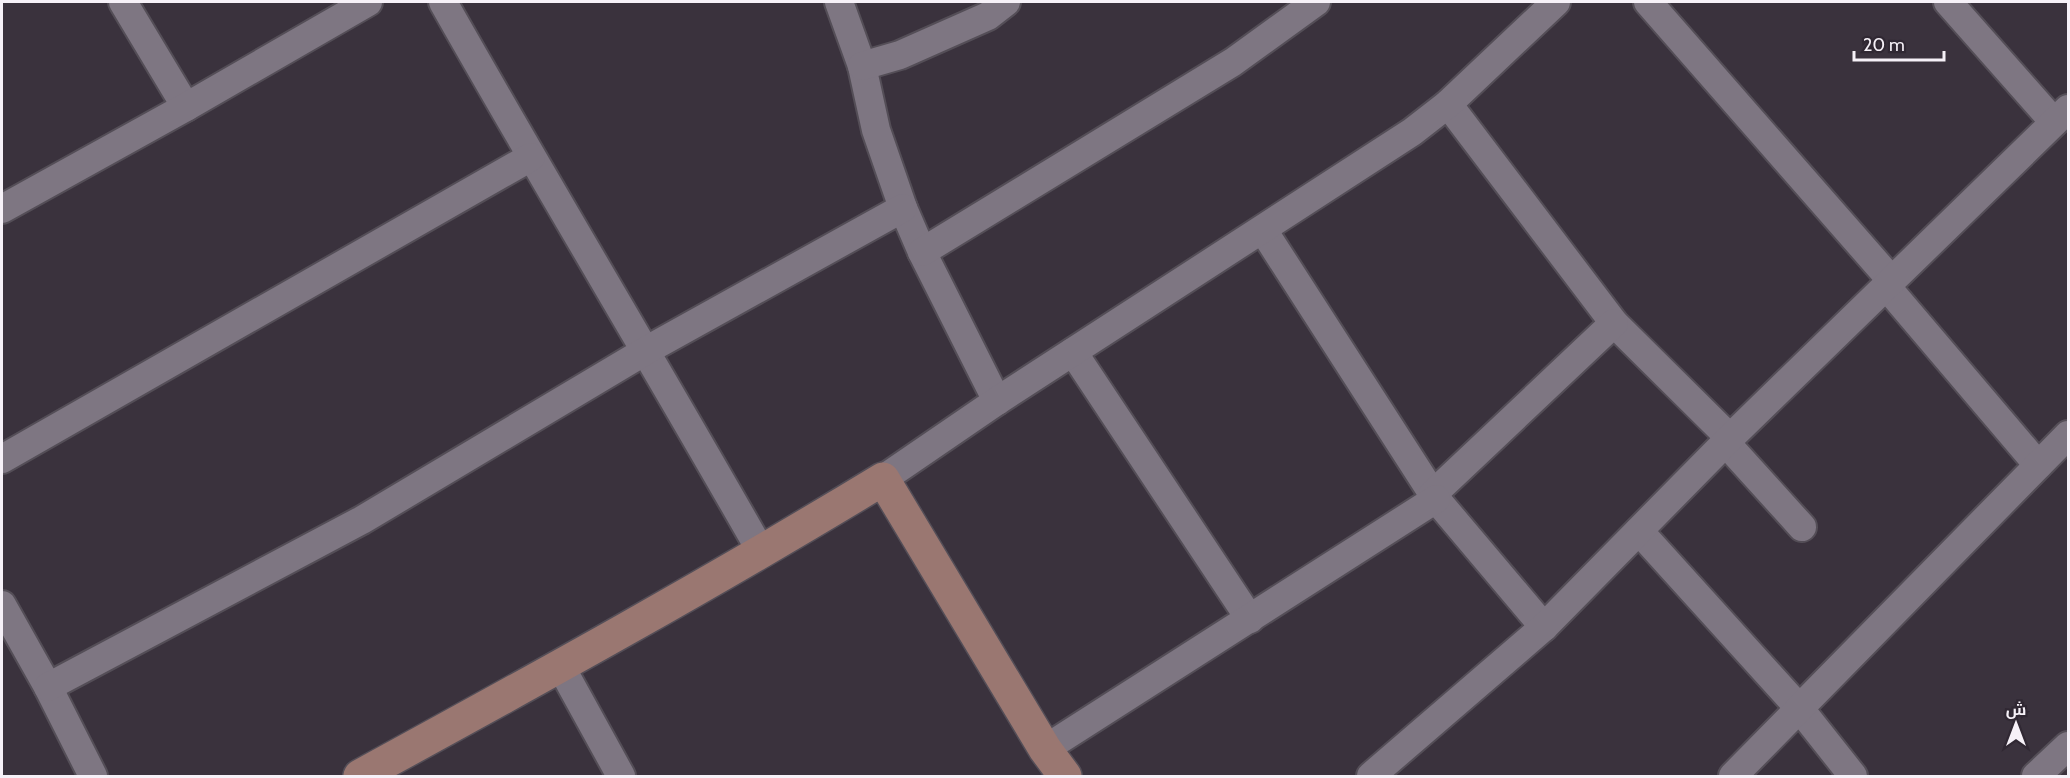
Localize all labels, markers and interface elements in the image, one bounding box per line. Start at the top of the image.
scale bar [1854,24,1944,62]
text: 20 m [1863,34,1905,56]
north arrow [1986,694,2046,754]
text: ش [2006,700,2026,719]

